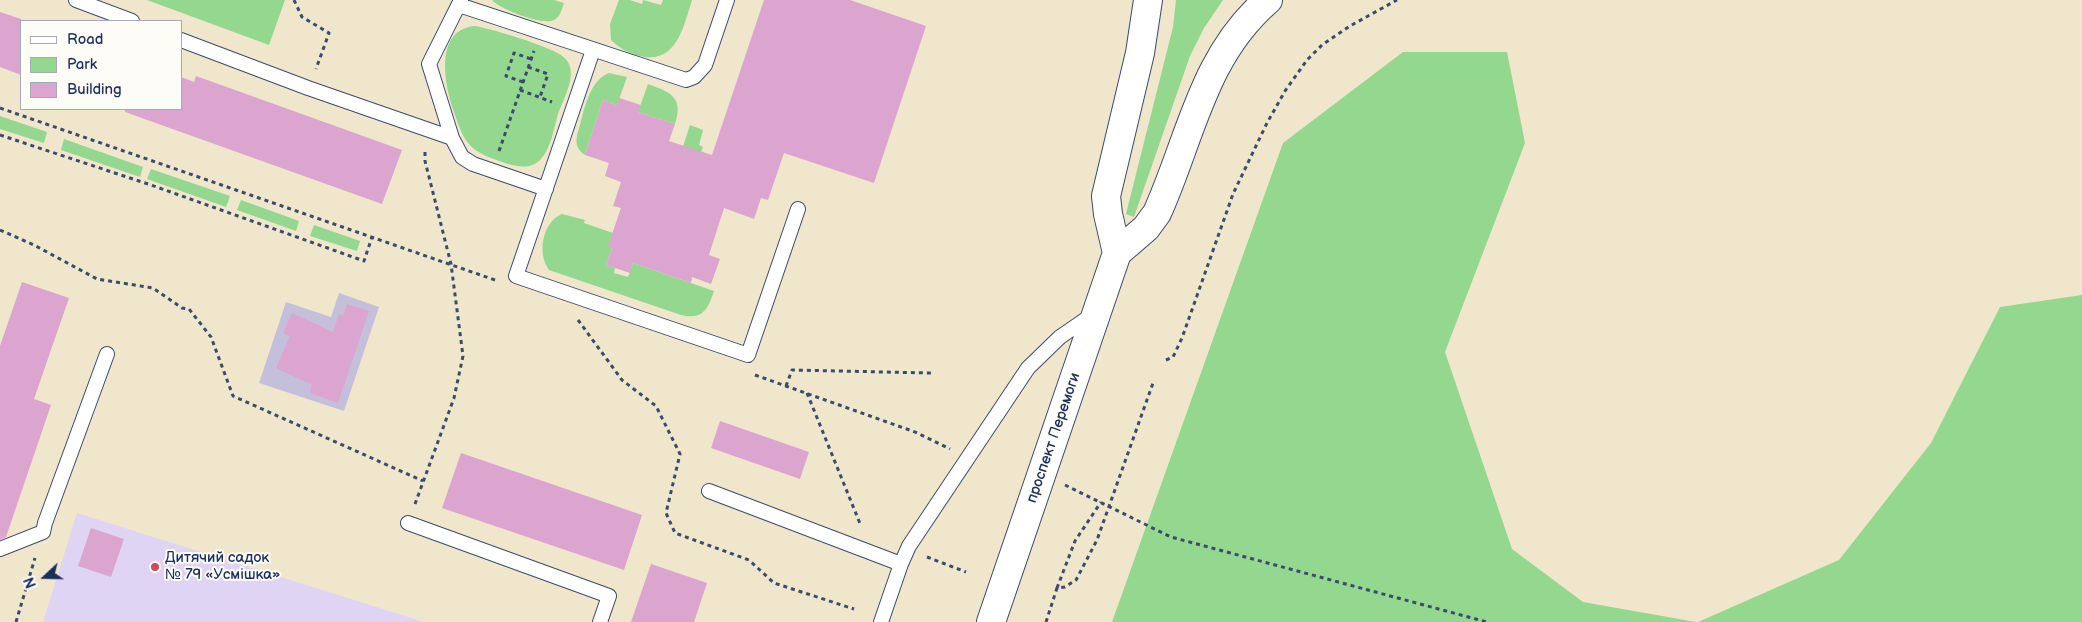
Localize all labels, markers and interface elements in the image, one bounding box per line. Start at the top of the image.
legend [20,20,182,110]
text: Road [67,30,103,49]
text: Park [67,55,97,74]
text: Building [67,80,122,99]
street label: проспект Перемоги [1023,370,1085,506]
place label: Дитячий садок № 79 «Усмішка» [165,549,280,584]
north arrow [20,552,70,602]
marker: Дитячий садок № 79 «Усмішка» [149,561,161,573]
text: N [21,575,40,591]

